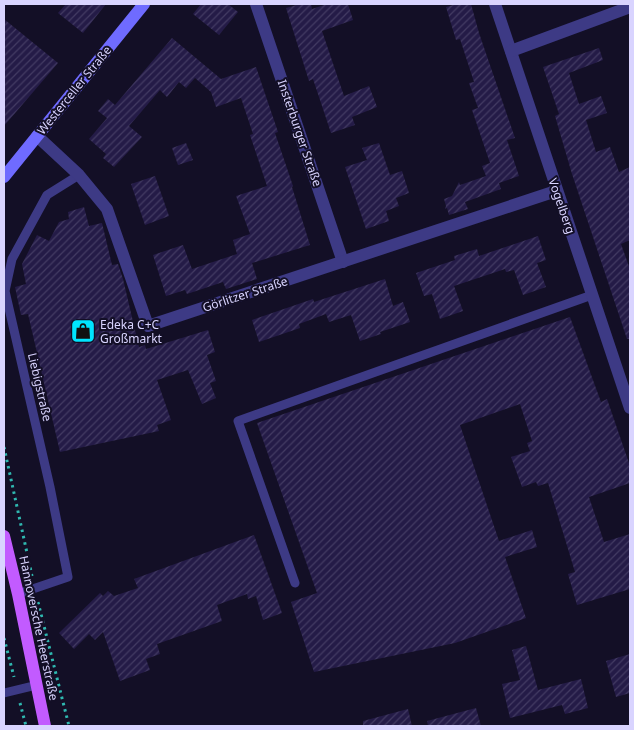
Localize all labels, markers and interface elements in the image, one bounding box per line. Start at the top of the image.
street label: Westerceller Straße [33,42,115,138]
street label: Insterburger Straße [274,77,326,189]
street label: Vogelberg [545,176,579,236]
street label: Görlitzer Straße [200,272,290,316]
place label: Edeka C+C Großmarkt [100,316,163,347]
shop icon: Edeka C+C Großmarkt [70,318,96,344]
street label: Liebigstraße [24,351,56,423]
street label: Hannoversche Heerstraße [15,554,63,702]

